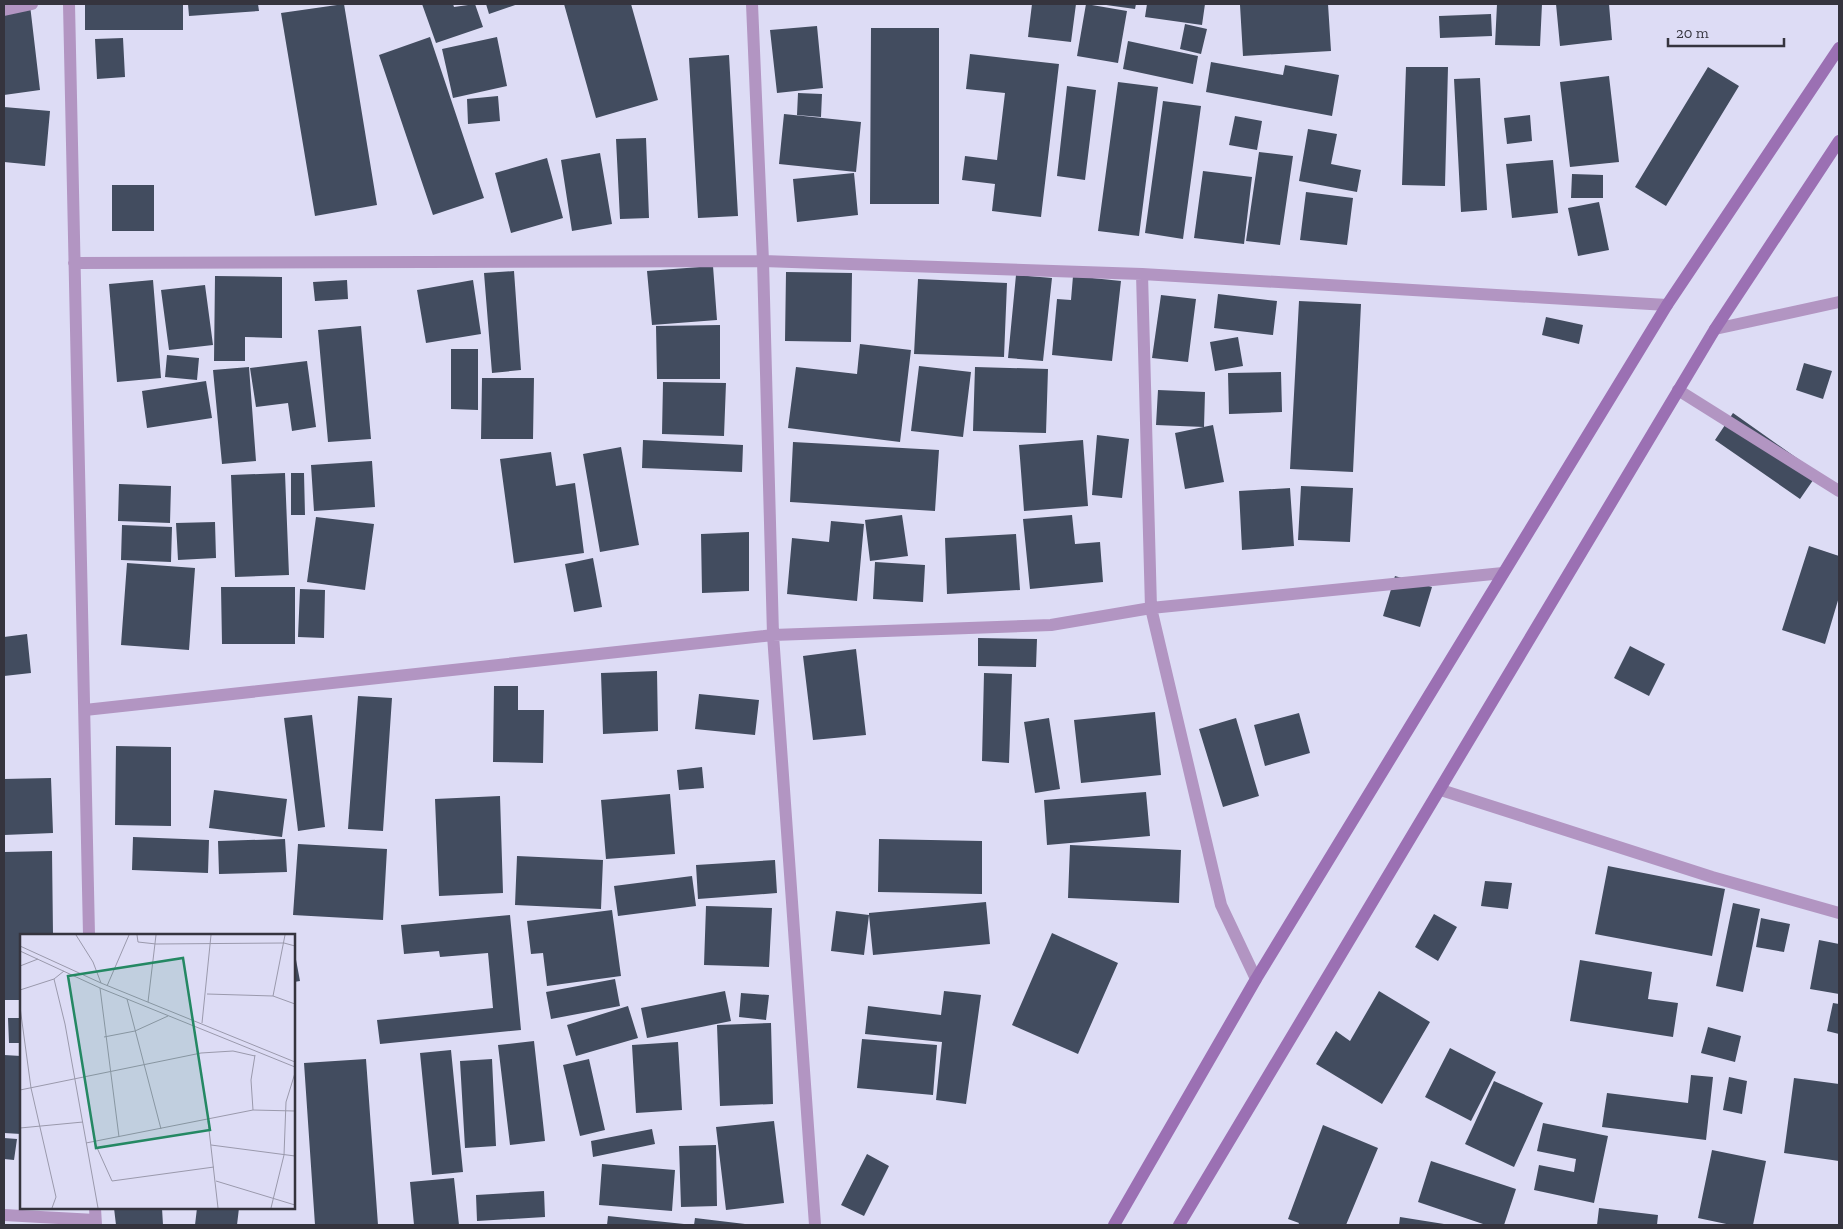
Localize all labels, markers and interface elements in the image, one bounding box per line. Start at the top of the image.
scale bar [1668,15,1784,47]
text: 20 m [1676,24,1709,42]
inset map [20,934,295,1209]

